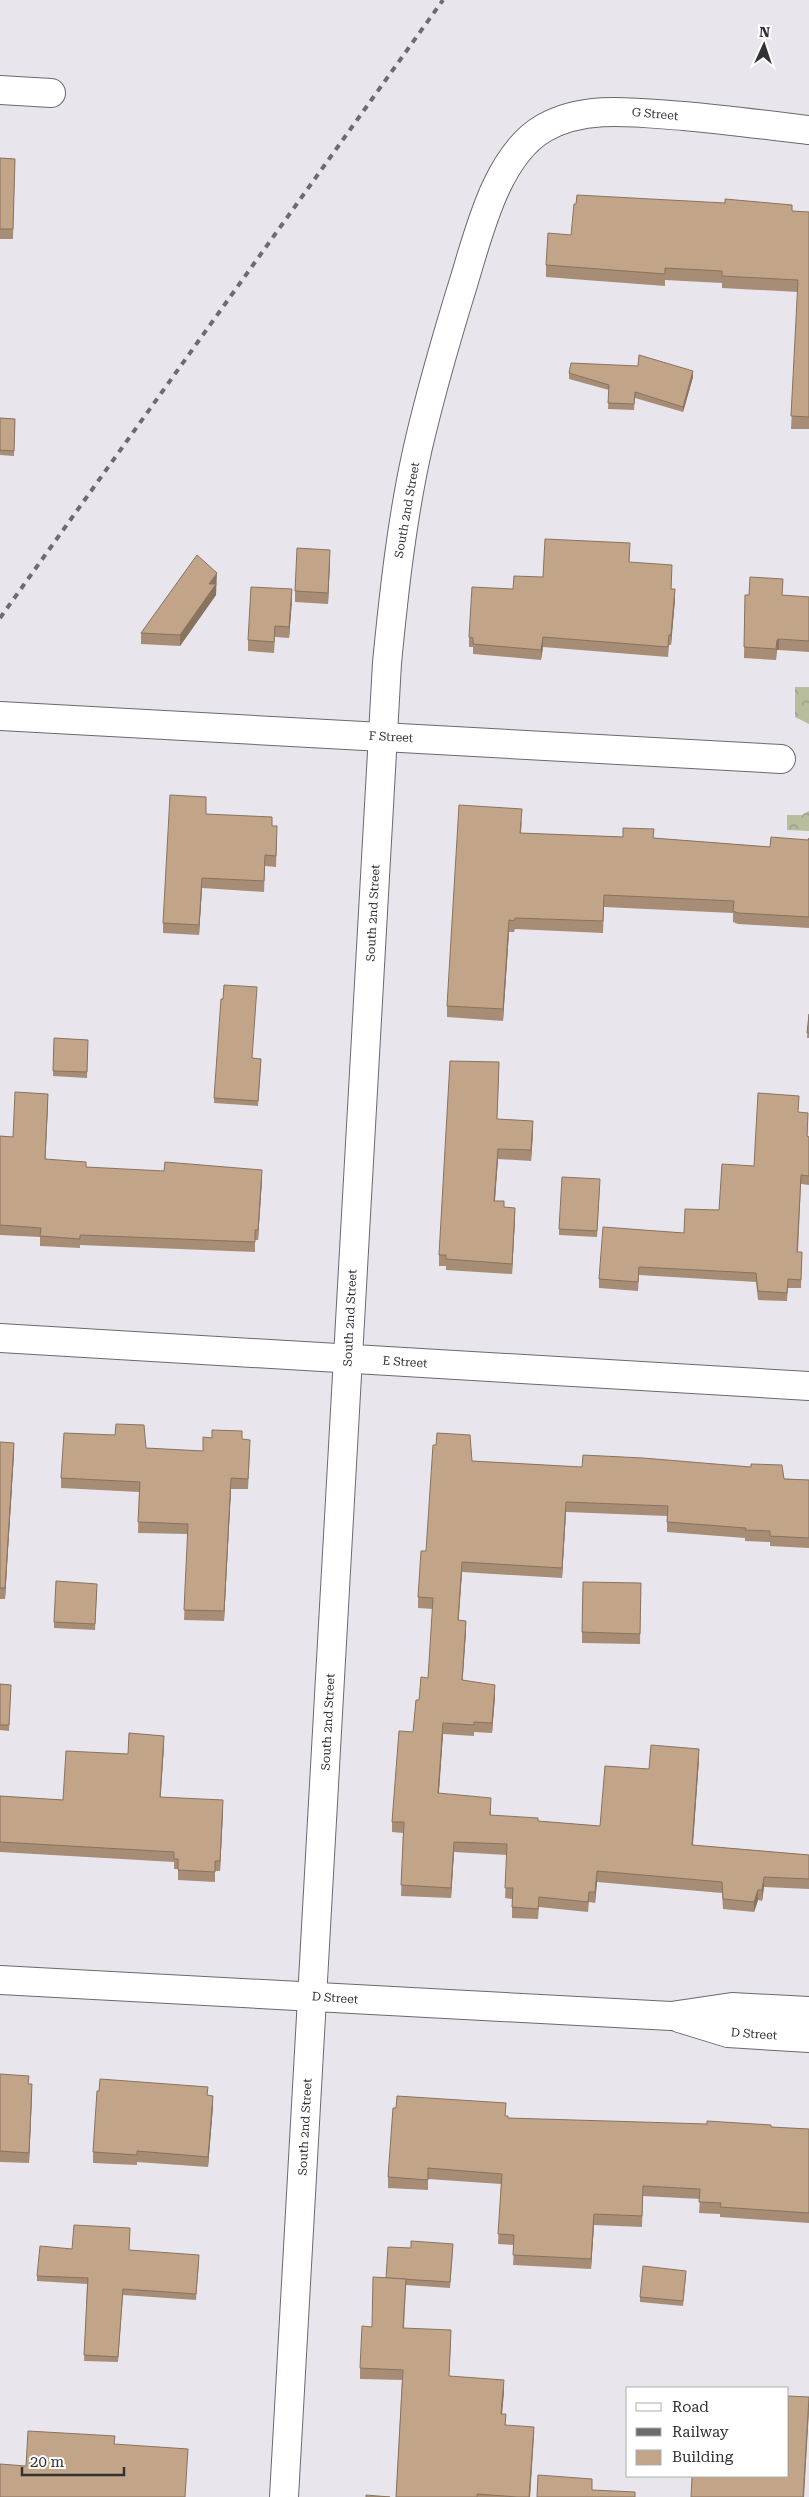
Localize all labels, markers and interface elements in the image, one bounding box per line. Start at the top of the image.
north arrow [739,20,789,70]
text: N [759,24,771,40]
street label: G Street [631,105,679,123]
street label: South 2nd Street [392,460,422,559]
street label: F Street [368,729,414,745]
street label: South 2nd Street [363,863,383,962]
street label: South 2nd Street [340,1268,360,1367]
street label: E Street [382,1353,429,1371]
street label: South 2nd Street [318,1672,338,1771]
street label: D Street [311,1989,359,2007]
street label: D Street [730,2025,778,2043]
street label: South 2nd Street [295,2077,315,2176]
legend [626,2387,789,2477]
text: Road [672,2398,709,2416]
text: Railway [672,2423,729,2441]
scale bar [22,2444,125,2476]
text: Building [672,2448,734,2466]
text: 20 m [30,2453,65,2471]

